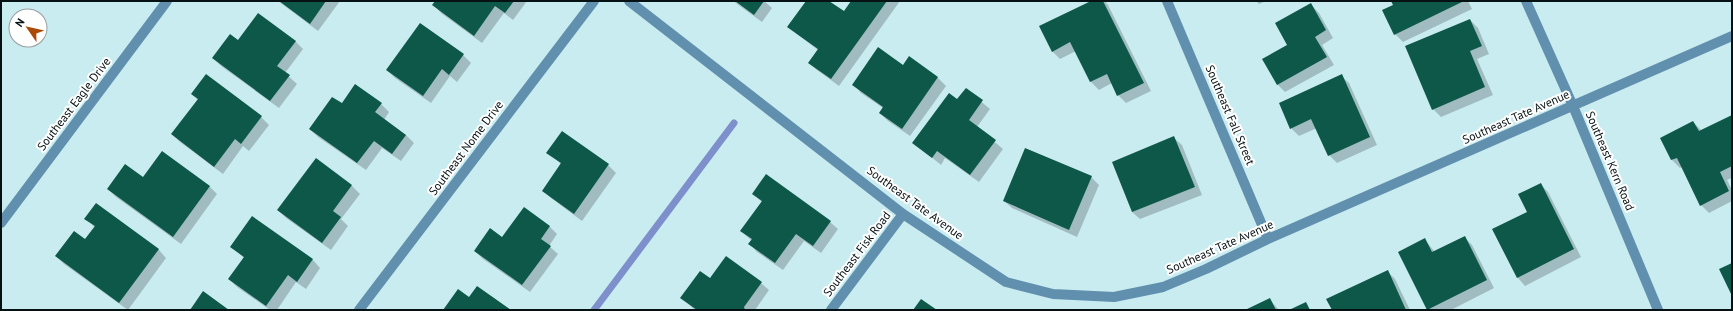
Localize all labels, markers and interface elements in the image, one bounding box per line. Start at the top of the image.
north arrow [8,8,48,48]
text: N [12,15,28,29]
street label: Southeast Eagle Drive [34,54,114,153]
street label: Southeast Fall Street [1203,62,1258,167]
street label: Southeast Tate Avenue [1460,86,1572,147]
street label: Southeast Nome Drive [425,97,506,198]
street label: Southeast Kern Road [1583,109,1638,213]
street label: Southeast Tate Avenue [864,163,966,243]
street label: Southeast Fisk Road [820,208,894,299]
street label: Southeast Tate Avenue [1164,216,1276,277]

